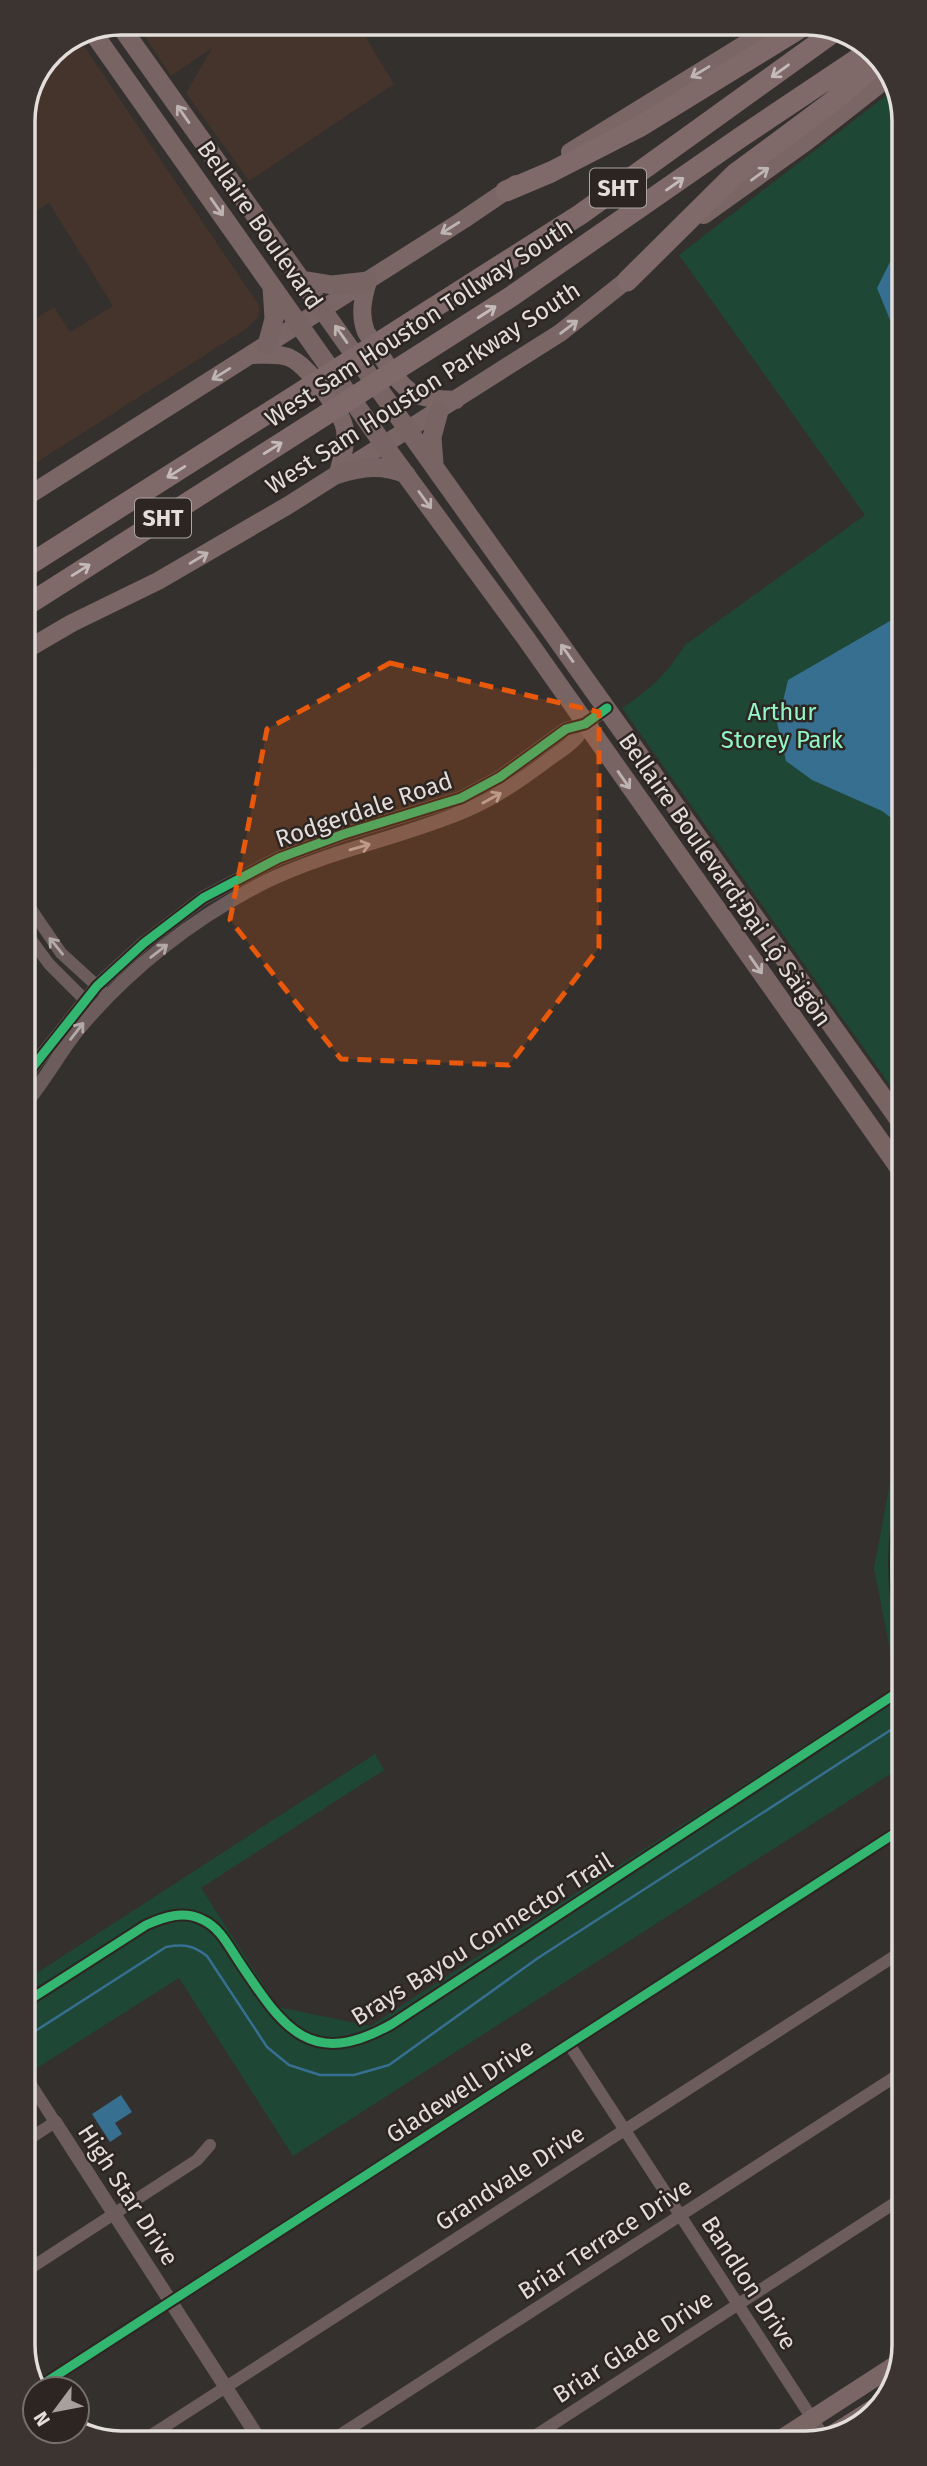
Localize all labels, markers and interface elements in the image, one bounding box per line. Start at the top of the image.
one-way arrow [771,64,790,78]
one-way arrow [691,66,711,80]
one-way arrow [176,105,190,124]
street label: Bellaire Boulevard [191,135,329,315]
one-way arrow [750,167,769,181]
road number: SHT [590,168,646,208]
one-way arrow [665,177,684,191]
one-way arrow [210,197,224,216]
street label: West Sam Houston Tollway South [260,213,578,433]
one-way arrow [441,222,461,236]
street label: West Sam Houston Parkway South [261,276,585,500]
one-way arrow [477,305,496,320]
one-way arrow [559,319,578,334]
one-way arrow [334,325,348,344]
one-way arrow [212,367,232,381]
one-way arrow [263,441,283,455]
one-way arrow [166,465,186,479]
one-way arrow [417,490,432,509]
road number: SHT [135,498,191,538]
one-way arrow [188,551,208,565]
one-way arrow [71,563,91,577]
one-way arrow [560,644,574,663]
park label: Arthur Storey Park [721,698,844,754]
street label: Bellaire Boulevard;Đại Lộ Sàigòn [613,728,837,1032]
street label: Rodgerdale Road [272,767,456,853]
one-way arrow [617,770,631,789]
one-way arrow [481,791,501,805]
one-way arrow [349,839,371,852]
one-way arrow [48,938,64,956]
one-way arrow [150,943,168,959]
one-way arrow [749,955,763,974]
one-way arrow [70,1023,85,1041]
street label: Brays Bayou Connector Trail [346,1847,618,2031]
street label: Gladewell Drive [381,2033,539,2149]
street label: High Star Drive [72,2119,184,2271]
street label: Grandvale Drive [430,2119,590,2237]
street label: Briar Terrace Drive [513,2173,697,2305]
street label: Bandlon Drive [695,2211,803,2355]
street label: Briar Glade Drive [548,2285,718,2409]
north arrow [21,2375,91,2445]
text: N [29,2407,55,2430]

